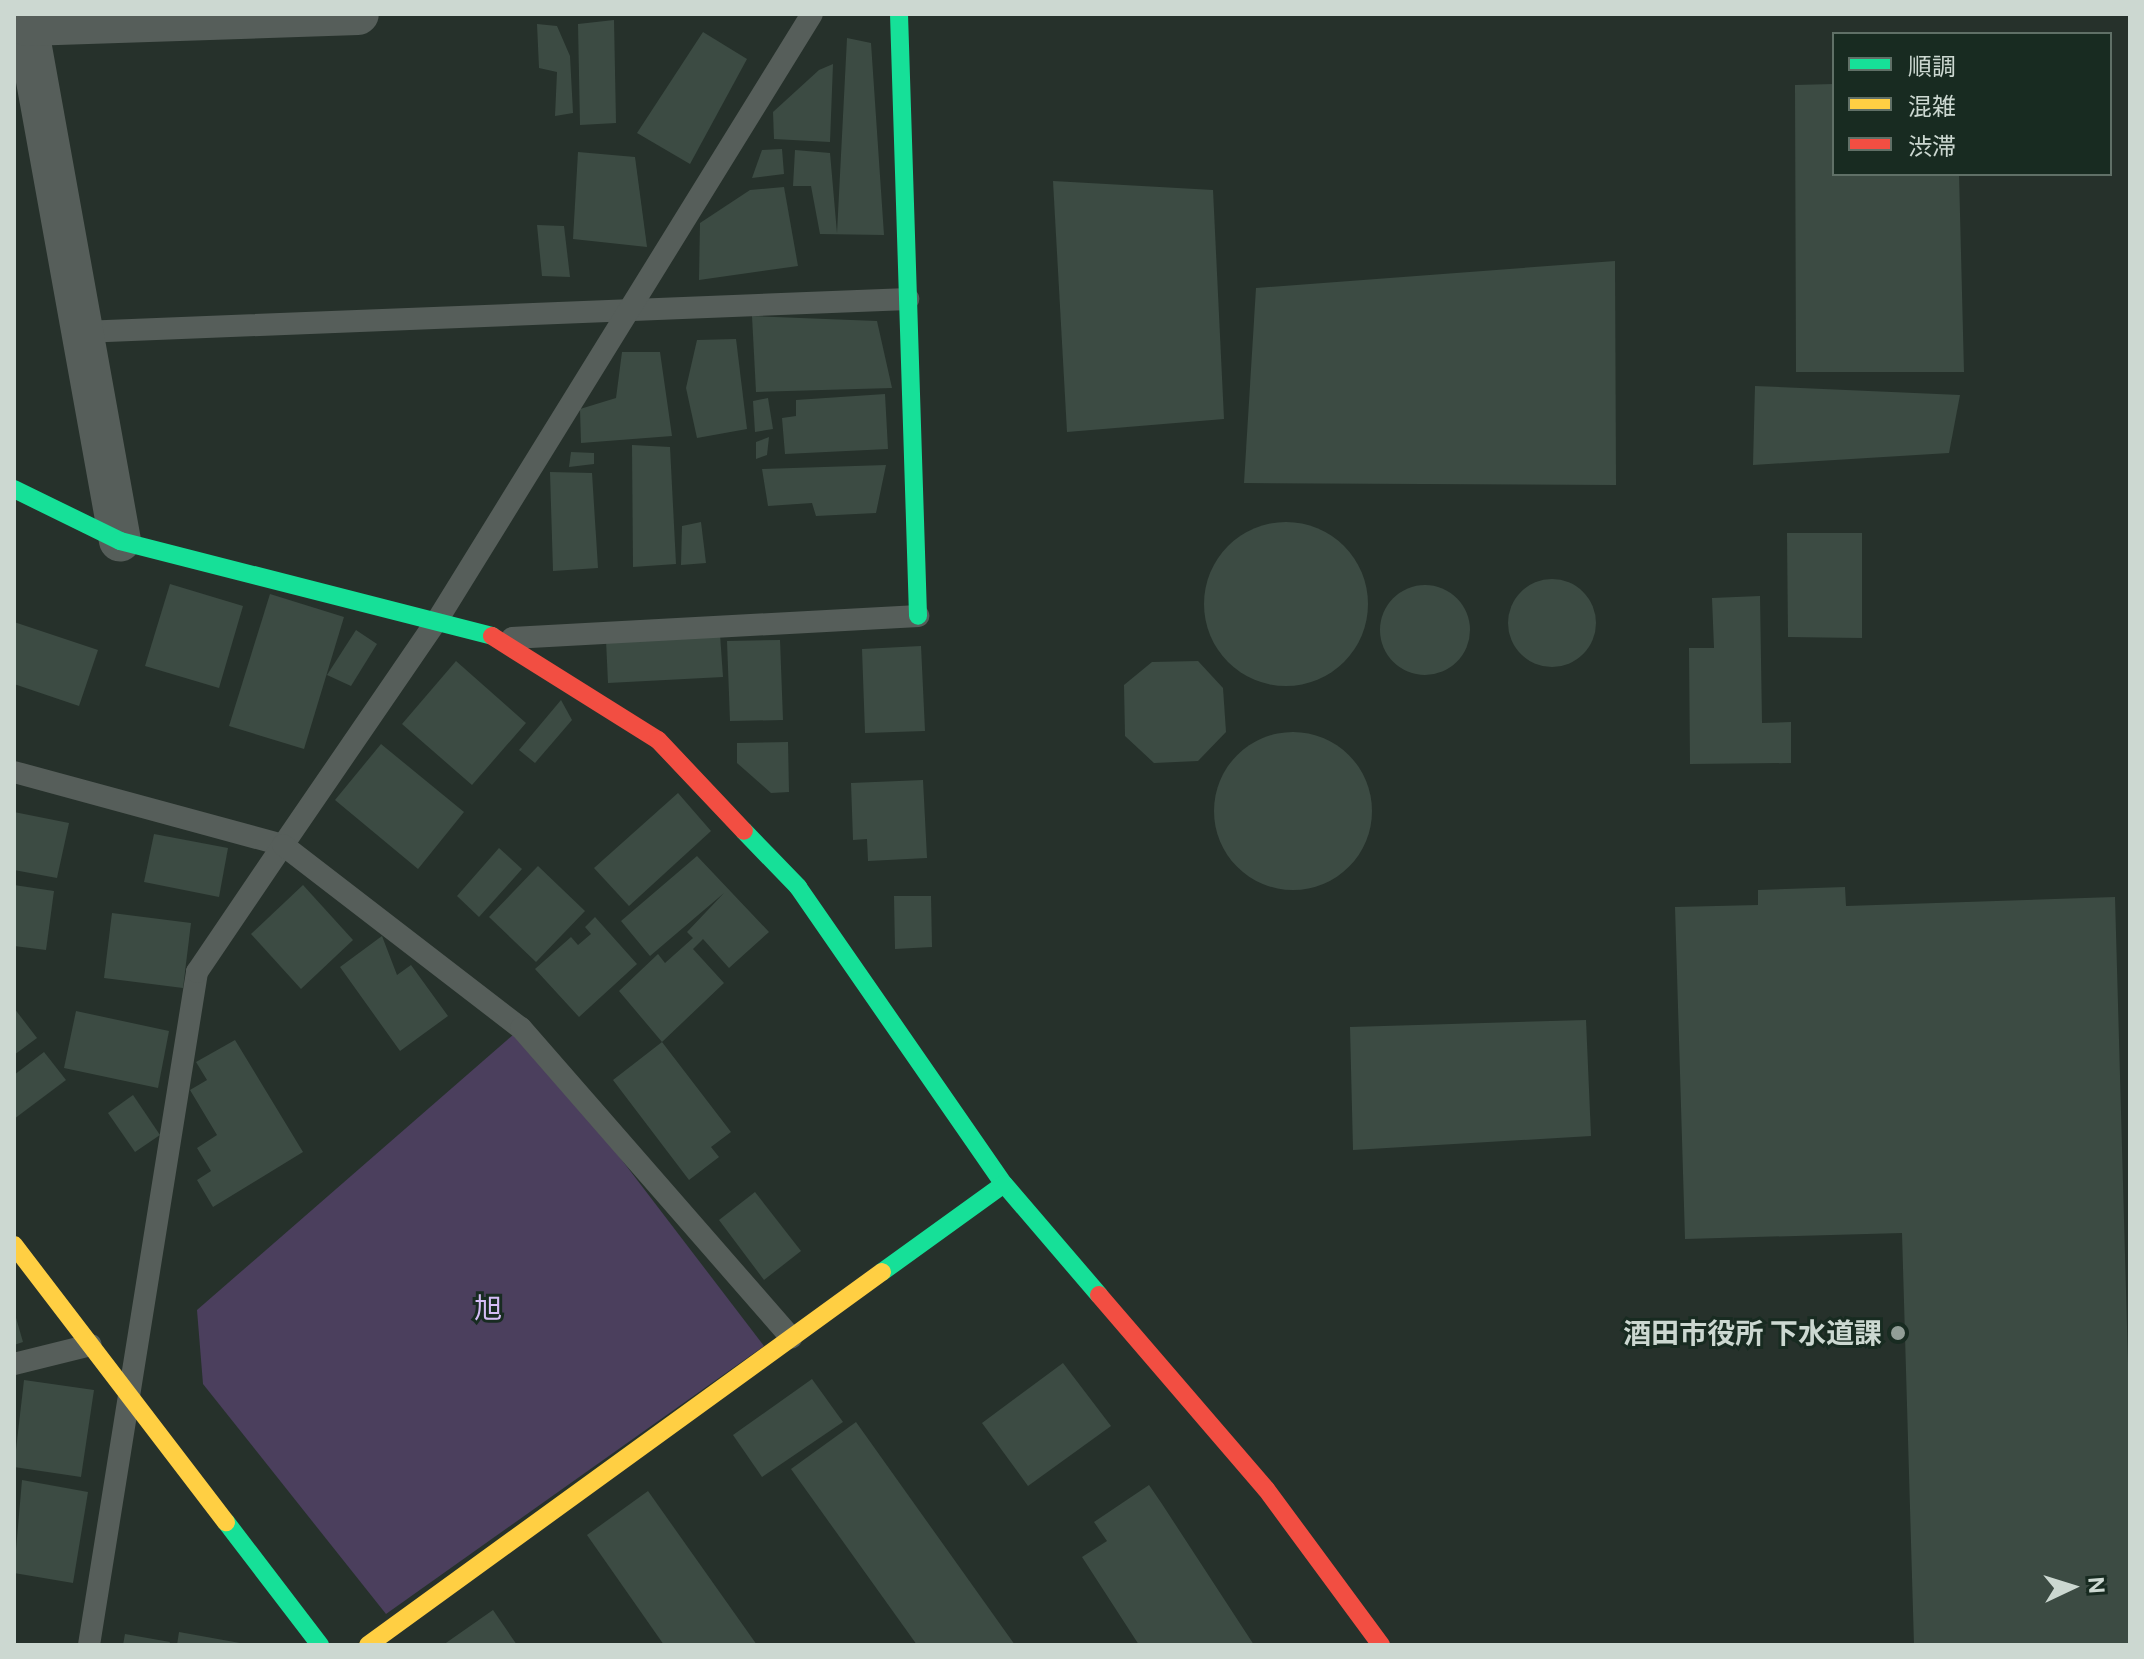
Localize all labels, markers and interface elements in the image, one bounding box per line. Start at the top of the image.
legend [1832,32,2112,176]
text: 順調 [1908,52,1956,81]
text: 混雑 [1908,92,1956,121]
text: 渋滞 [1908,132,1956,161]
park label: 旭 [474,1291,502,1325]
place label: 酒田市役所 下水道課 [1623,1316,1882,1350]
marker: 酒田市役所 下水道課 [1889,1324,1907,1342]
north arrow [2032,1547,2112,1627]
text: N [2082,1576,2111,1595]

